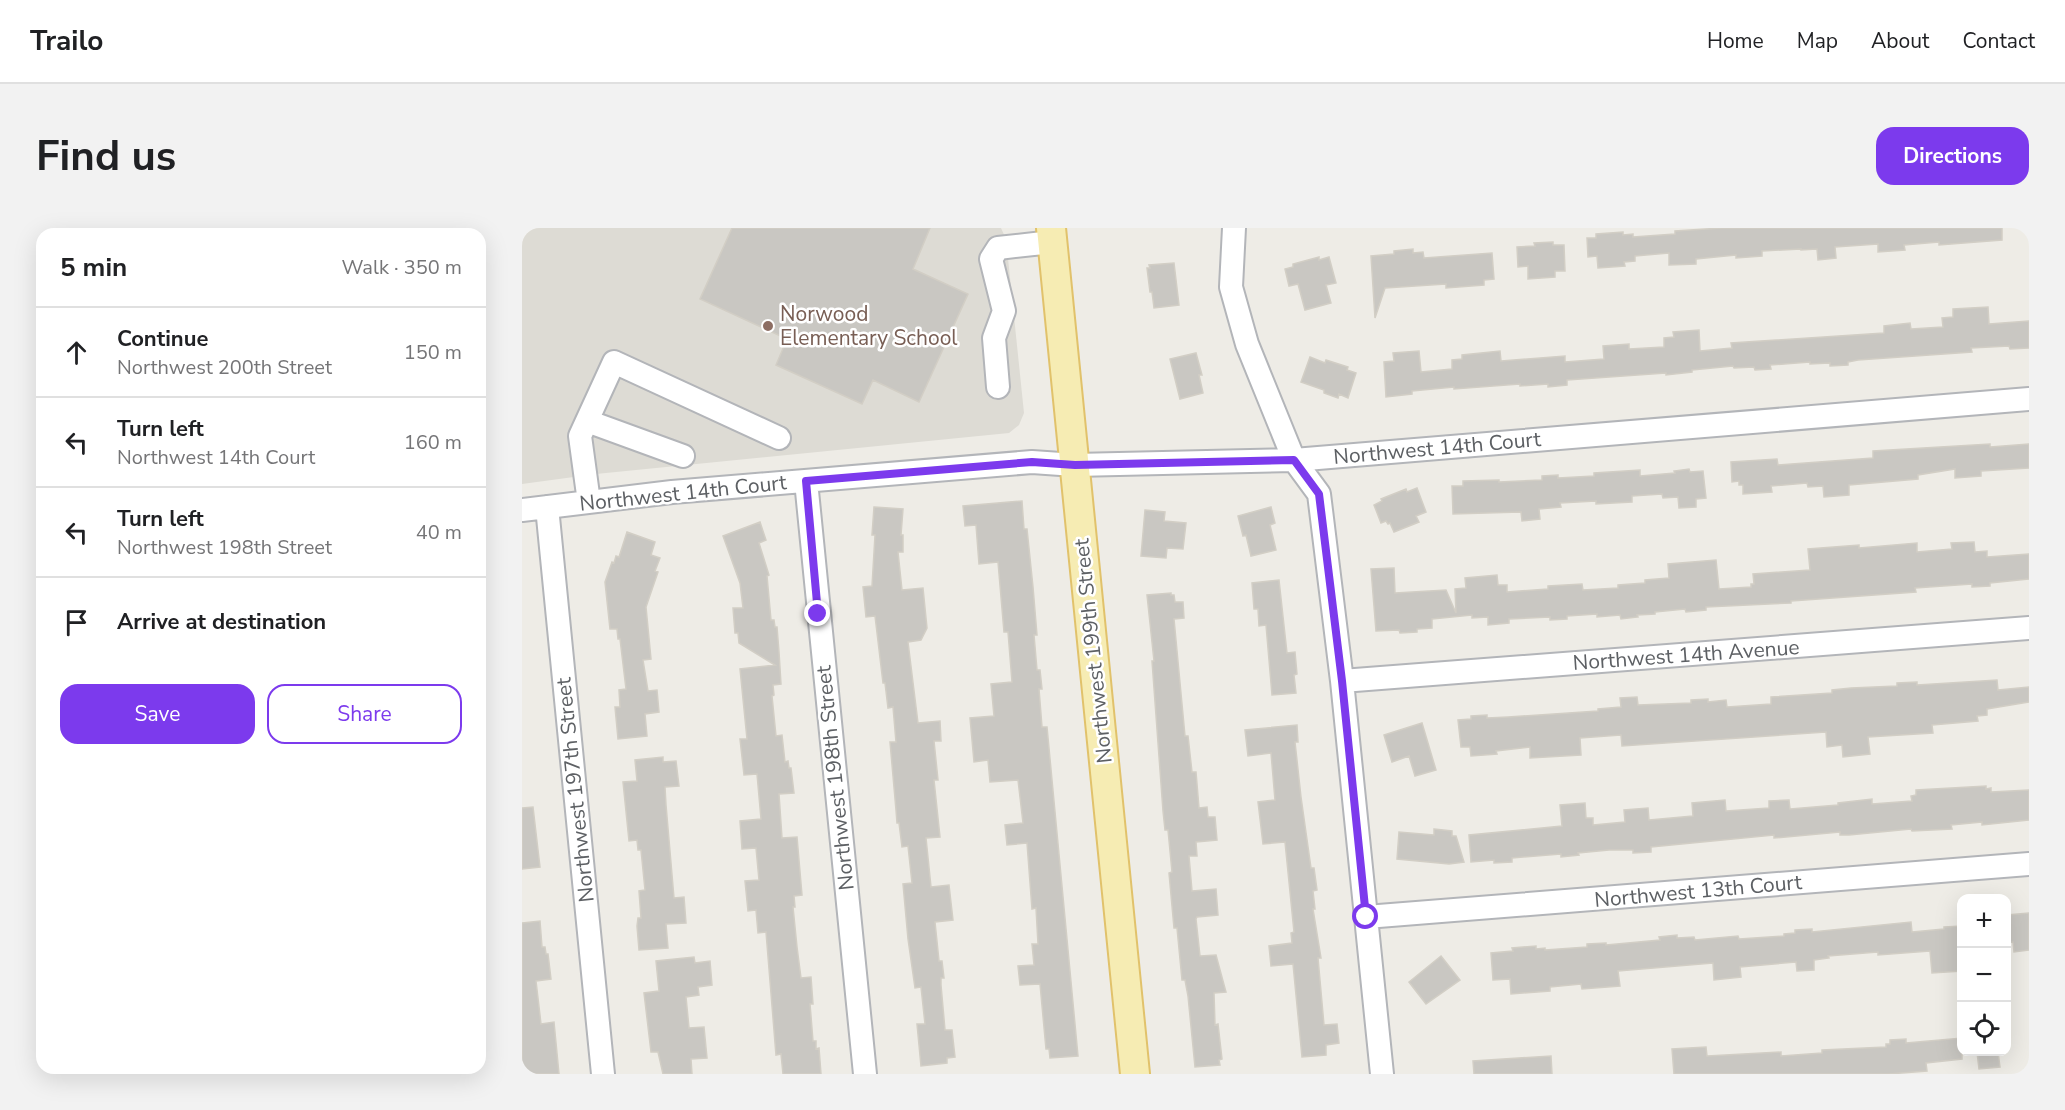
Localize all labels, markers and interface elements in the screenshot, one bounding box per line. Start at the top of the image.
text: Trailo [30,22,103,60]
text: Home [1707,27,1764,55]
text: Map [1797,27,1838,55]
text: About [1871,27,1929,55]
text: Contact [1962,27,2035,55]
button: Directions [1876,127,2029,185]
text: Find us [36,128,176,185]
text: 5 min [60,250,127,285]
text: Walk · 350 m [342,254,462,281]
place label: Norwood Elementary School [780,300,958,352]
marker: Norwood Elementary School [761,319,775,333]
text: Continue [117,324,208,354]
icon: ahead [60,336,93,369]
text: 150 m [404,339,462,366]
text: Northwest 200th Street [117,354,332,381]
text: Turn left [117,414,204,444]
street label: Northwest 14th Court [1332,425,1542,471]
icon: left [60,426,93,459]
text: 160 m [404,429,462,456]
text: Northwest 14th Court [117,444,315,471]
street label: Northwest 14th Court [578,468,789,518]
text: Turn left [117,504,204,534]
icon: left [60,516,93,549]
text: 40 m [416,519,462,546]
text: Northwest 198th Street [117,534,332,561]
street label: Northwest 199th Street [1067,537,1119,765]
route end [804,600,830,626]
icon: arrive [60,606,93,639]
text: Arrive at destination [117,607,326,637]
street label: Northwest 14th Avenue [1572,633,1800,677]
street label: Northwest 198th Street [809,664,861,892]
street label: Northwest 197th Street [549,676,601,904]
button: Save [60,684,255,744]
button: Share [267,684,462,744]
street label: Northwest 13th Court [1593,868,1803,914]
map controls [1957,894,2011,1056]
button: + [1957,894,2011,948]
route start [1352,903,1378,929]
button: − [1957,948,2011,1002]
button: locate [1957,1002,2011,1056]

